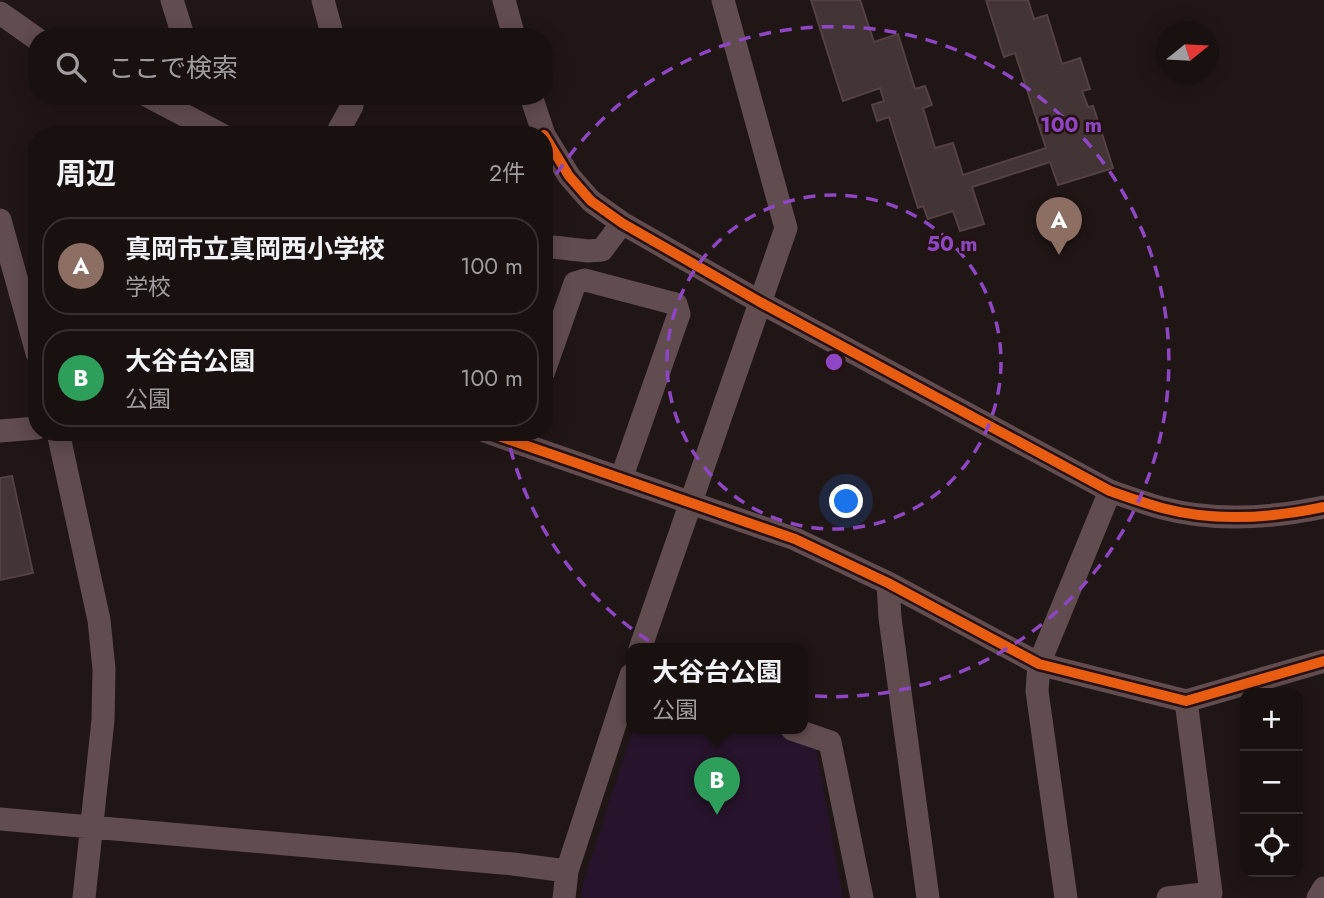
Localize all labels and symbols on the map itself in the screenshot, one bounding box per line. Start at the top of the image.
north arrow [1156,21,1219,84]
text: 100 m [1040,110,1102,140]
pin: A [1036,197,1082,255]
text: 50 m [927,229,977,259]
centre of rings [822,350,846,374]
your location [829,484,863,518]
pin: B [694,757,740,815]

